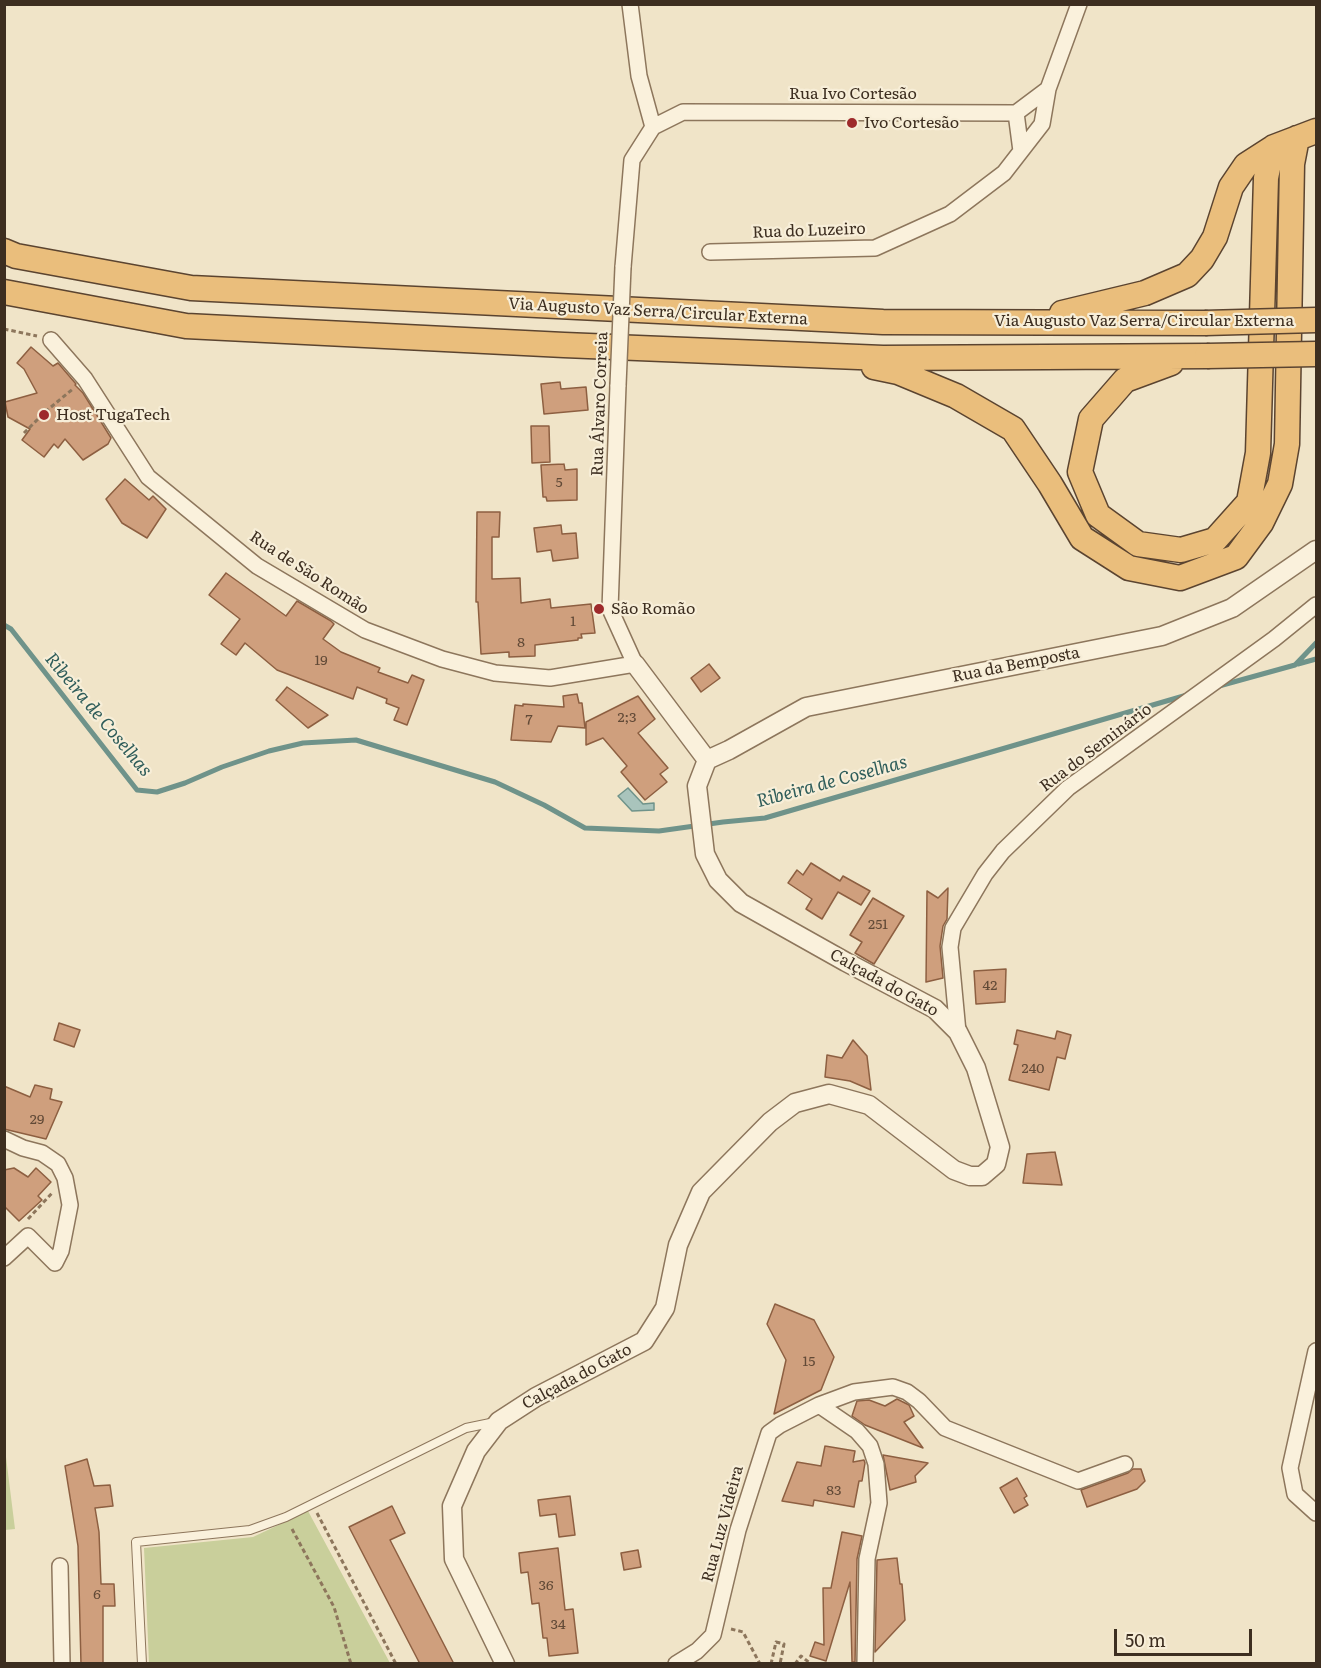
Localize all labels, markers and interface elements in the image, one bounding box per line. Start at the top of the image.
street label: Rua Ivo Cortesão [789,84,917,104]
place label: Ivo Cortesão [864,113,959,133]
marker: Ivo Cortesão [845,116,859,130]
street label: Rua do Luzeiro [752,219,866,243]
street label: Via Augusto Vaz Serra/Circular Externa [508,295,808,329]
street label: Via Augusto Vaz Serra/Circular Externa [994,311,1294,331]
street label: Rua Álvaro Correia [588,331,612,477]
place label: Host TugaTech [56,405,170,425]
marker: Host TugaTech [37,408,51,422]
house number: 5 [555,475,563,491]
street label: Rua de São Romão [246,527,372,619]
place label: São Romão [611,599,695,619]
marker: São Romão [592,602,606,616]
house number: 1 [570,614,576,630]
house number: 8 [517,635,525,651]
street label: Rua da Bemposta [951,643,1081,687]
water label: Ribeira de Coselhas [40,649,156,781]
house number: 19 [314,653,328,669]
street label: Rua do Seminário [1036,700,1156,796]
house number: 2;3 [617,710,637,726]
house number: 7 [525,712,533,728]
water label: Ribeira de Coselhas [754,752,910,812]
house number: 251 [868,917,888,933]
street label: Calçada do Gato [826,945,942,1021]
house number: 42 [983,978,997,994]
house number: 240 [1022,1061,1044,1077]
house number: 29 [30,1112,44,1128]
street label: Calçada do Gato [519,1340,635,1414]
house number: 15 [803,1354,815,1370]
street label: Rua Luz Videira [698,1463,748,1585]
house number: 83 [826,1483,842,1499]
house number: 36 [538,1578,554,1594]
house number: 6 [93,1587,101,1603]
house number: 34 [550,1617,566,1633]
scale bar [1117,1617,1255,1655]
text: 50 m [1125,1626,1166,1653]

